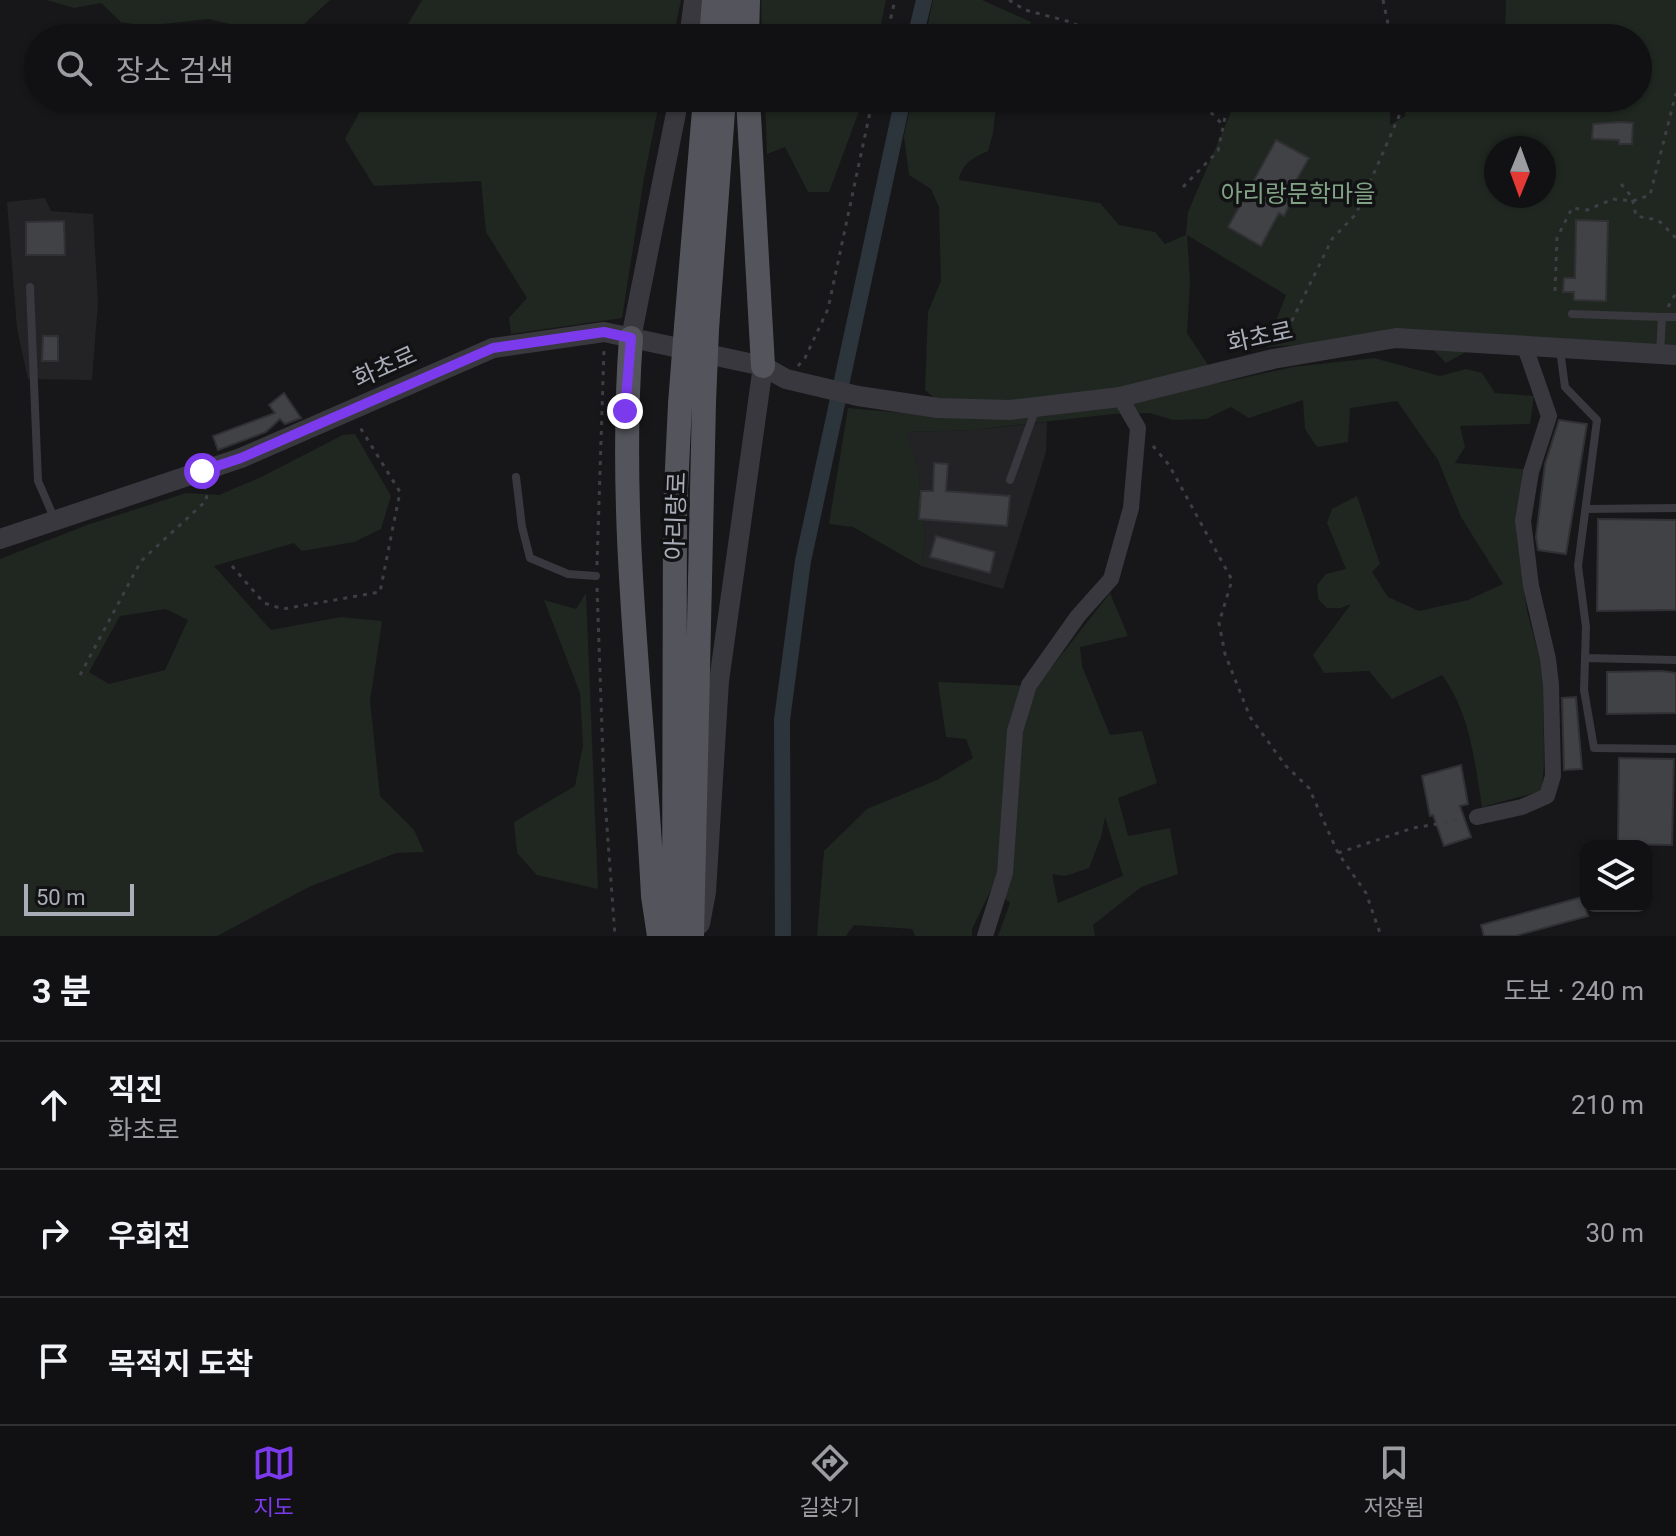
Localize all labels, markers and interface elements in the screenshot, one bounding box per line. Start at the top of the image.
search box [24,24,1652,112]
icon: search [52,46,96,90]
text: 장소 검색 [116,53,234,88]
north arrow [1484,136,1556,208]
park label: 아리랑문학마을 [1221,180,1375,208]
street label: 화초로 [1225,316,1295,358]
street label: 화초로 [349,341,421,393]
route end [607,393,643,429]
route start [184,453,220,489]
street label: 아리랑로 [660,471,692,561]
map controls [1580,840,1652,912]
button: layers [1580,840,1652,912]
scale bar [24,880,134,916]
text: 50 m [36,885,85,910]
text: 3 분 [32,971,91,1011]
text: 도보 · 240 m [1503,976,1644,1006]
text: 직진 [108,1072,163,1107]
icon: ahead [32,1083,76,1127]
text: 210 m [1571,1090,1644,1120]
text: 화초로 [108,1115,180,1145]
icon: right [32,1211,76,1255]
text: 우회전 [108,1218,191,1253]
text: 30 m [1586,1218,1644,1248]
icon: arrive [32,1339,76,1383]
text: 목적지 도착 [108,1346,253,1381]
tab: 지도 [252,1441,296,1521]
tab: 길찾기 [799,1441,860,1521]
tab: 저장됨 [1363,1441,1424,1521]

